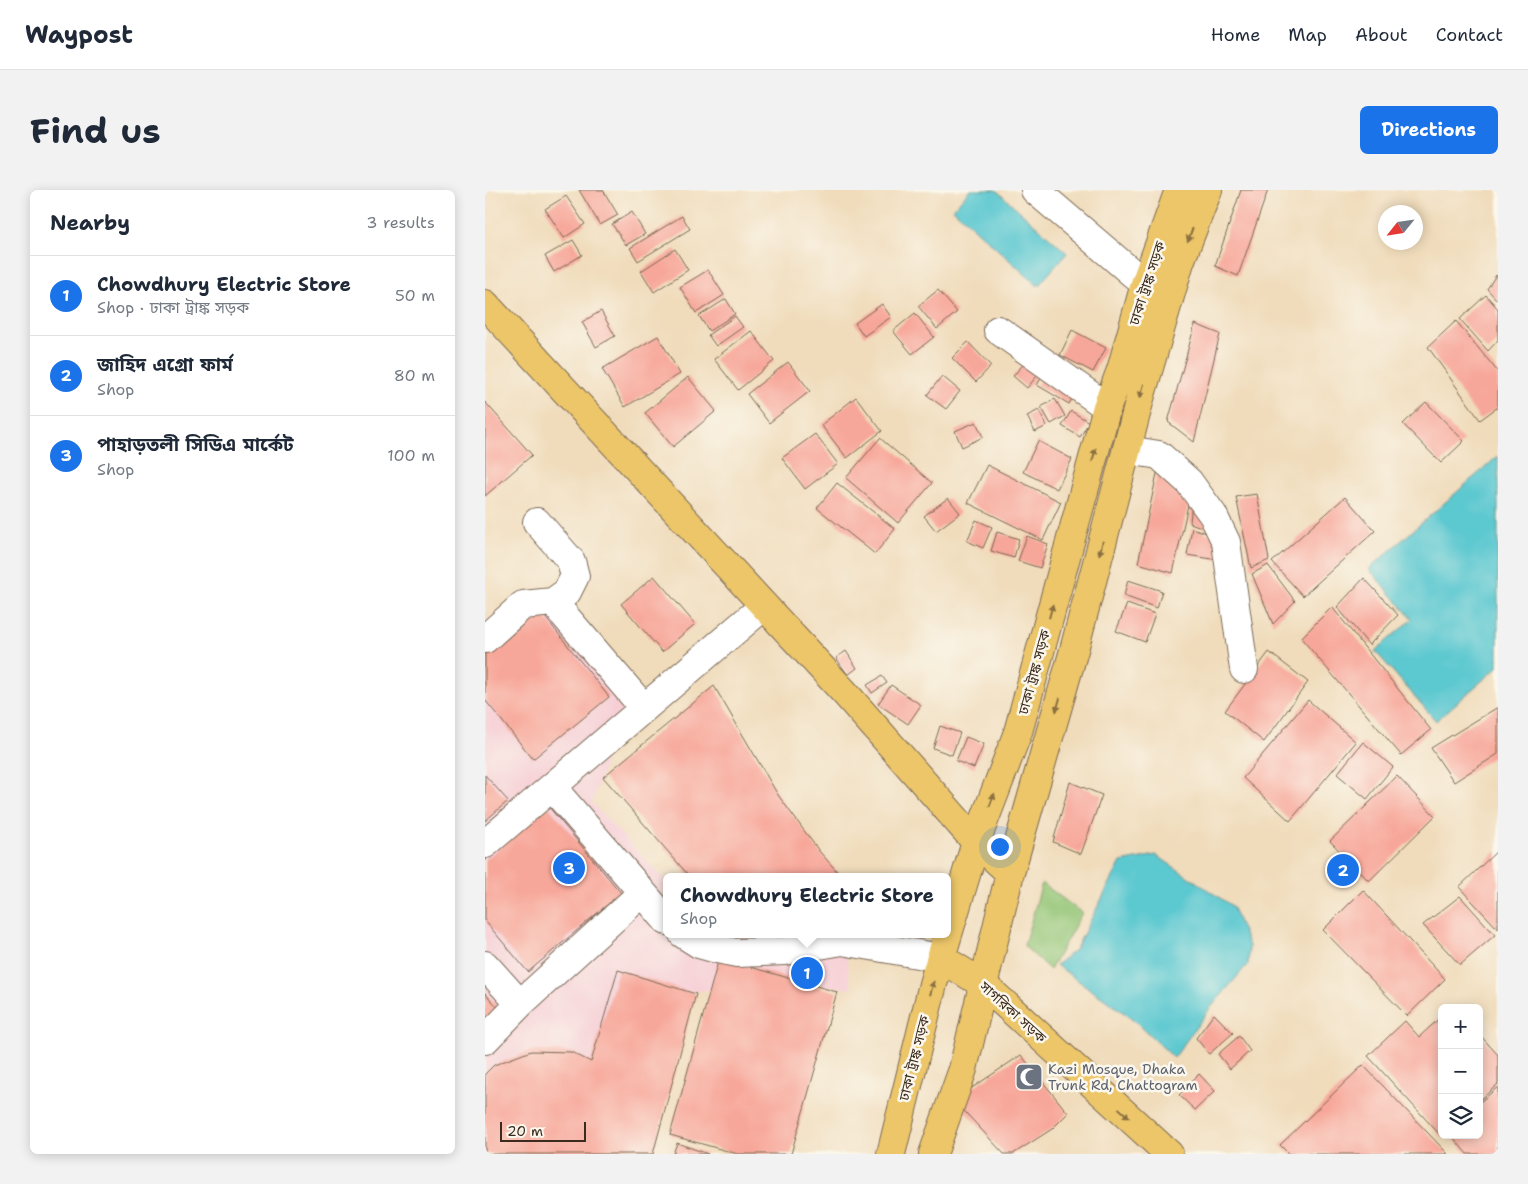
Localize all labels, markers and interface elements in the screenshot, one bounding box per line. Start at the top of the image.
text: Waypost [25,19,133,51]
text: Home [1211,23,1260,47]
text: Map [1288,23,1327,47]
text: About [1355,23,1408,47]
text: Contact [1436,23,1503,47]
button: Directions [1360,106,1498,154]
text: Find us [30,107,161,154]
north arrow [1378,205,1423,250]
text: Nearby [50,209,130,237]
text: 3 results [366,212,435,233]
one-way arrow [1186,228,1193,243]
street label: ঢাকা ট্রাঙ্ক সড়ক [1125,238,1169,328]
text: Chowdhury Electric Store [97,272,351,297]
text: 1 [62,285,70,306]
text: 50 m [395,285,435,306]
text: Shop · ঢাকা ট্রাঙ্ক সড়ক [97,297,249,318]
text: জাহিদ এগ্রো ফার্ম [97,352,233,377]
text: 2 [60,365,72,386]
text: 80 m [394,365,435,386]
text: Shop [97,379,134,400]
one-way arrow [1138,383,1146,398]
text: পাহাড়তলী সিডিএ মার্কেট [97,432,294,457]
text: 3 [60,445,72,466]
text: 100 m [387,445,435,466]
one-way arrow [1091,447,1099,462]
text: Shop [97,459,134,480]
one-way arrow [1096,540,1104,555]
one-way arrow [1047,604,1055,619]
street label: ঢাকা ট্রাঙ্ক সড়ক [1014,627,1054,717]
one-way arrow [1054,697,1062,712]
one-way arrow [989,792,996,807]
your location [987,834,1013,860]
pin: 3 [553,849,585,887]
pin: 2 [1327,851,1359,889]
popup [663,873,951,938]
text: Chowdhury Electric Store [680,883,934,908]
text: Shop [680,908,717,929]
pin: 1 [791,954,823,992]
street label: সাগরিকা সড়ক [975,977,1051,1047]
one-way arrow [928,980,936,995]
map controls [1438,1004,1483,1139]
button: + [1438,1004,1483,1049]
street label: ঢাকা ট্রাঙ্ক সড়ক [894,1013,933,1103]
button: − [1438,1049,1483,1094]
place label: Kazi Mosque, Dhaka Trunk Rd, Chattogram [1048,1060,1198,1094]
mosque icon: Kazi Mosque, Dhaka Trunk Rd, Chattogram [1014,1062,1044,1092]
button: layers [1438,1094,1483,1139]
one-way arrow [1118,1107,1130,1119]
scale bar [500,1119,586,1142]
text: 20 m [507,1122,543,1140]

